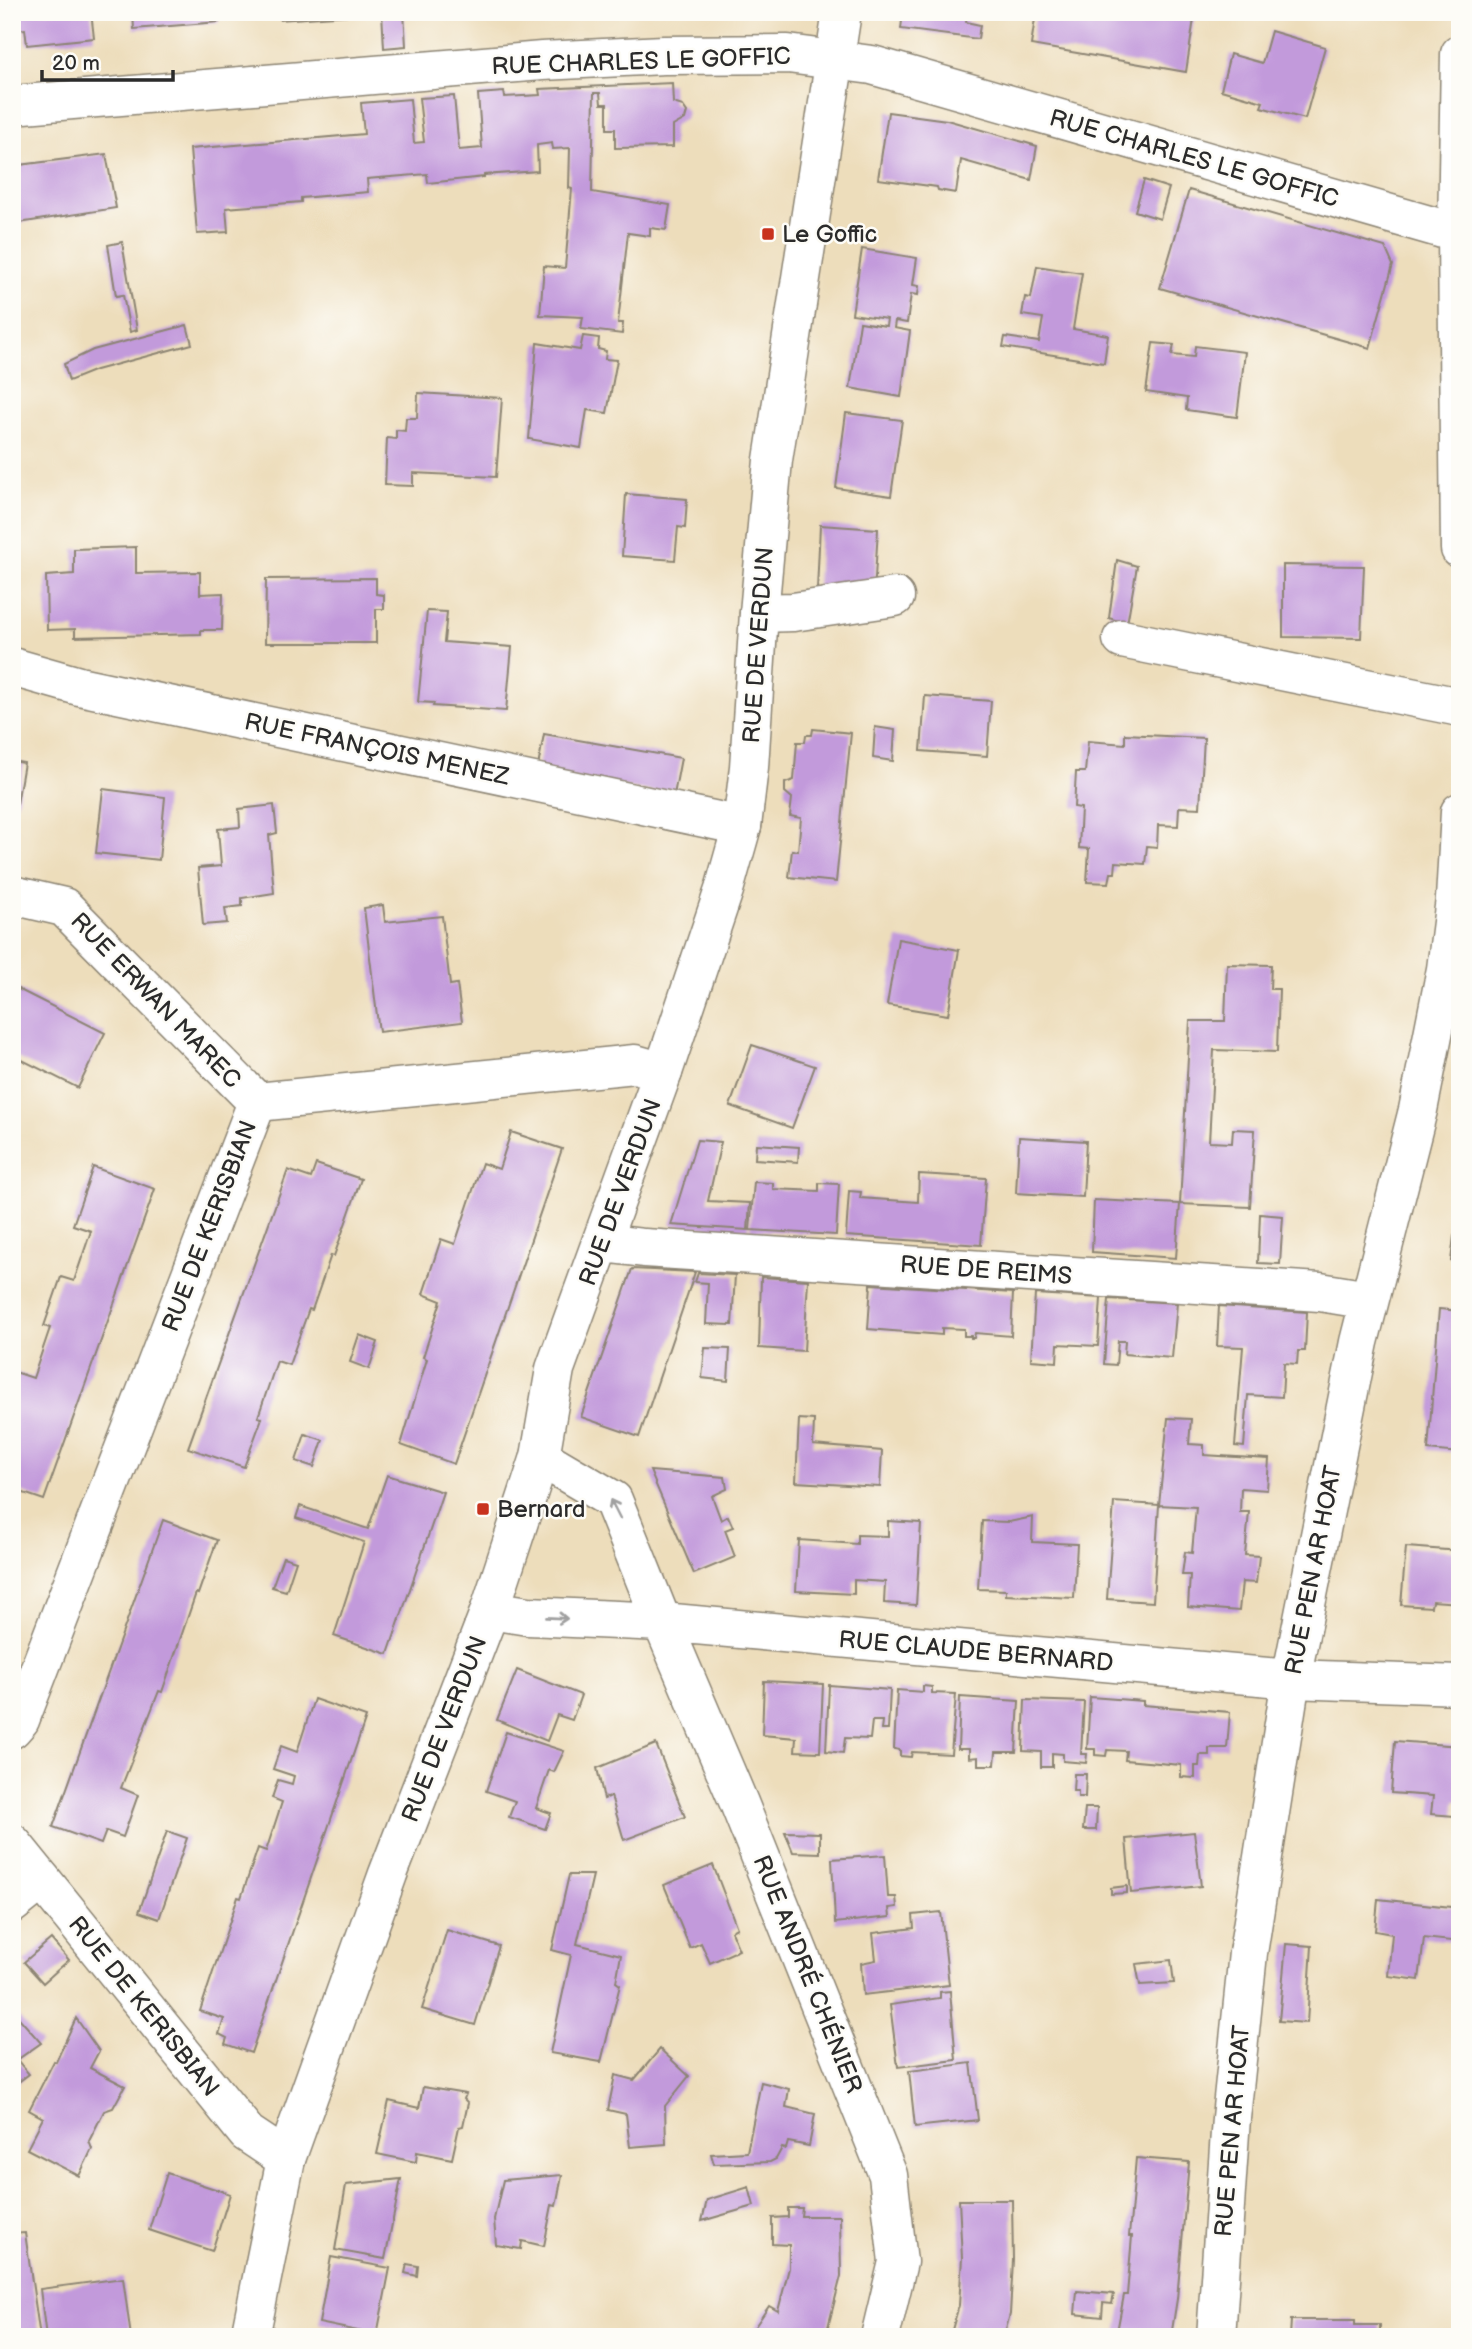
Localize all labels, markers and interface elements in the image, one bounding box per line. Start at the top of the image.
scale bar [42,38,173,82]
street label: RUE CHARLES LE GOFFIC [491,42,791,81]
text: 20 m [52,51,100,76]
street label: RUE CHARLES LE GOFFIC [1046,103,1342,214]
place label: Le Goffic [782,220,877,249]
marker: Le Goffic [760,226,776,242]
street label: RUE DE VERDUN [737,546,780,744]
street label: RUE FRANÇOIS MENEZ [242,707,512,792]
street label: RUE ERWAN MAREC [64,907,247,1094]
street label: RUE DE VERDUN [573,1095,668,1290]
street label: RUE DE KERISBIAN [156,1117,263,1336]
street label: RUE DE REIMS [899,1250,1073,1291]
street label: RUE PEN AR HOAT [1279,1463,1348,1677]
place label: Bernard [497,1495,585,1524]
one-way arrow [608,1499,622,1519]
marker: Bernard [475,1501,491,1517]
one-way arrow [546,1611,569,1624]
street label: RUE CLAUDE BERNARD [837,1625,1115,1678]
street label: RUE DE VERDUN [396,1632,493,1826]
street label: RUE ANDRÉ CHÉNIER [746,1851,870,2097]
street label: RUE DE KERISBIAN [62,1910,225,2102]
street label: RUE PEN AR HOAT [1209,2023,1256,2238]

